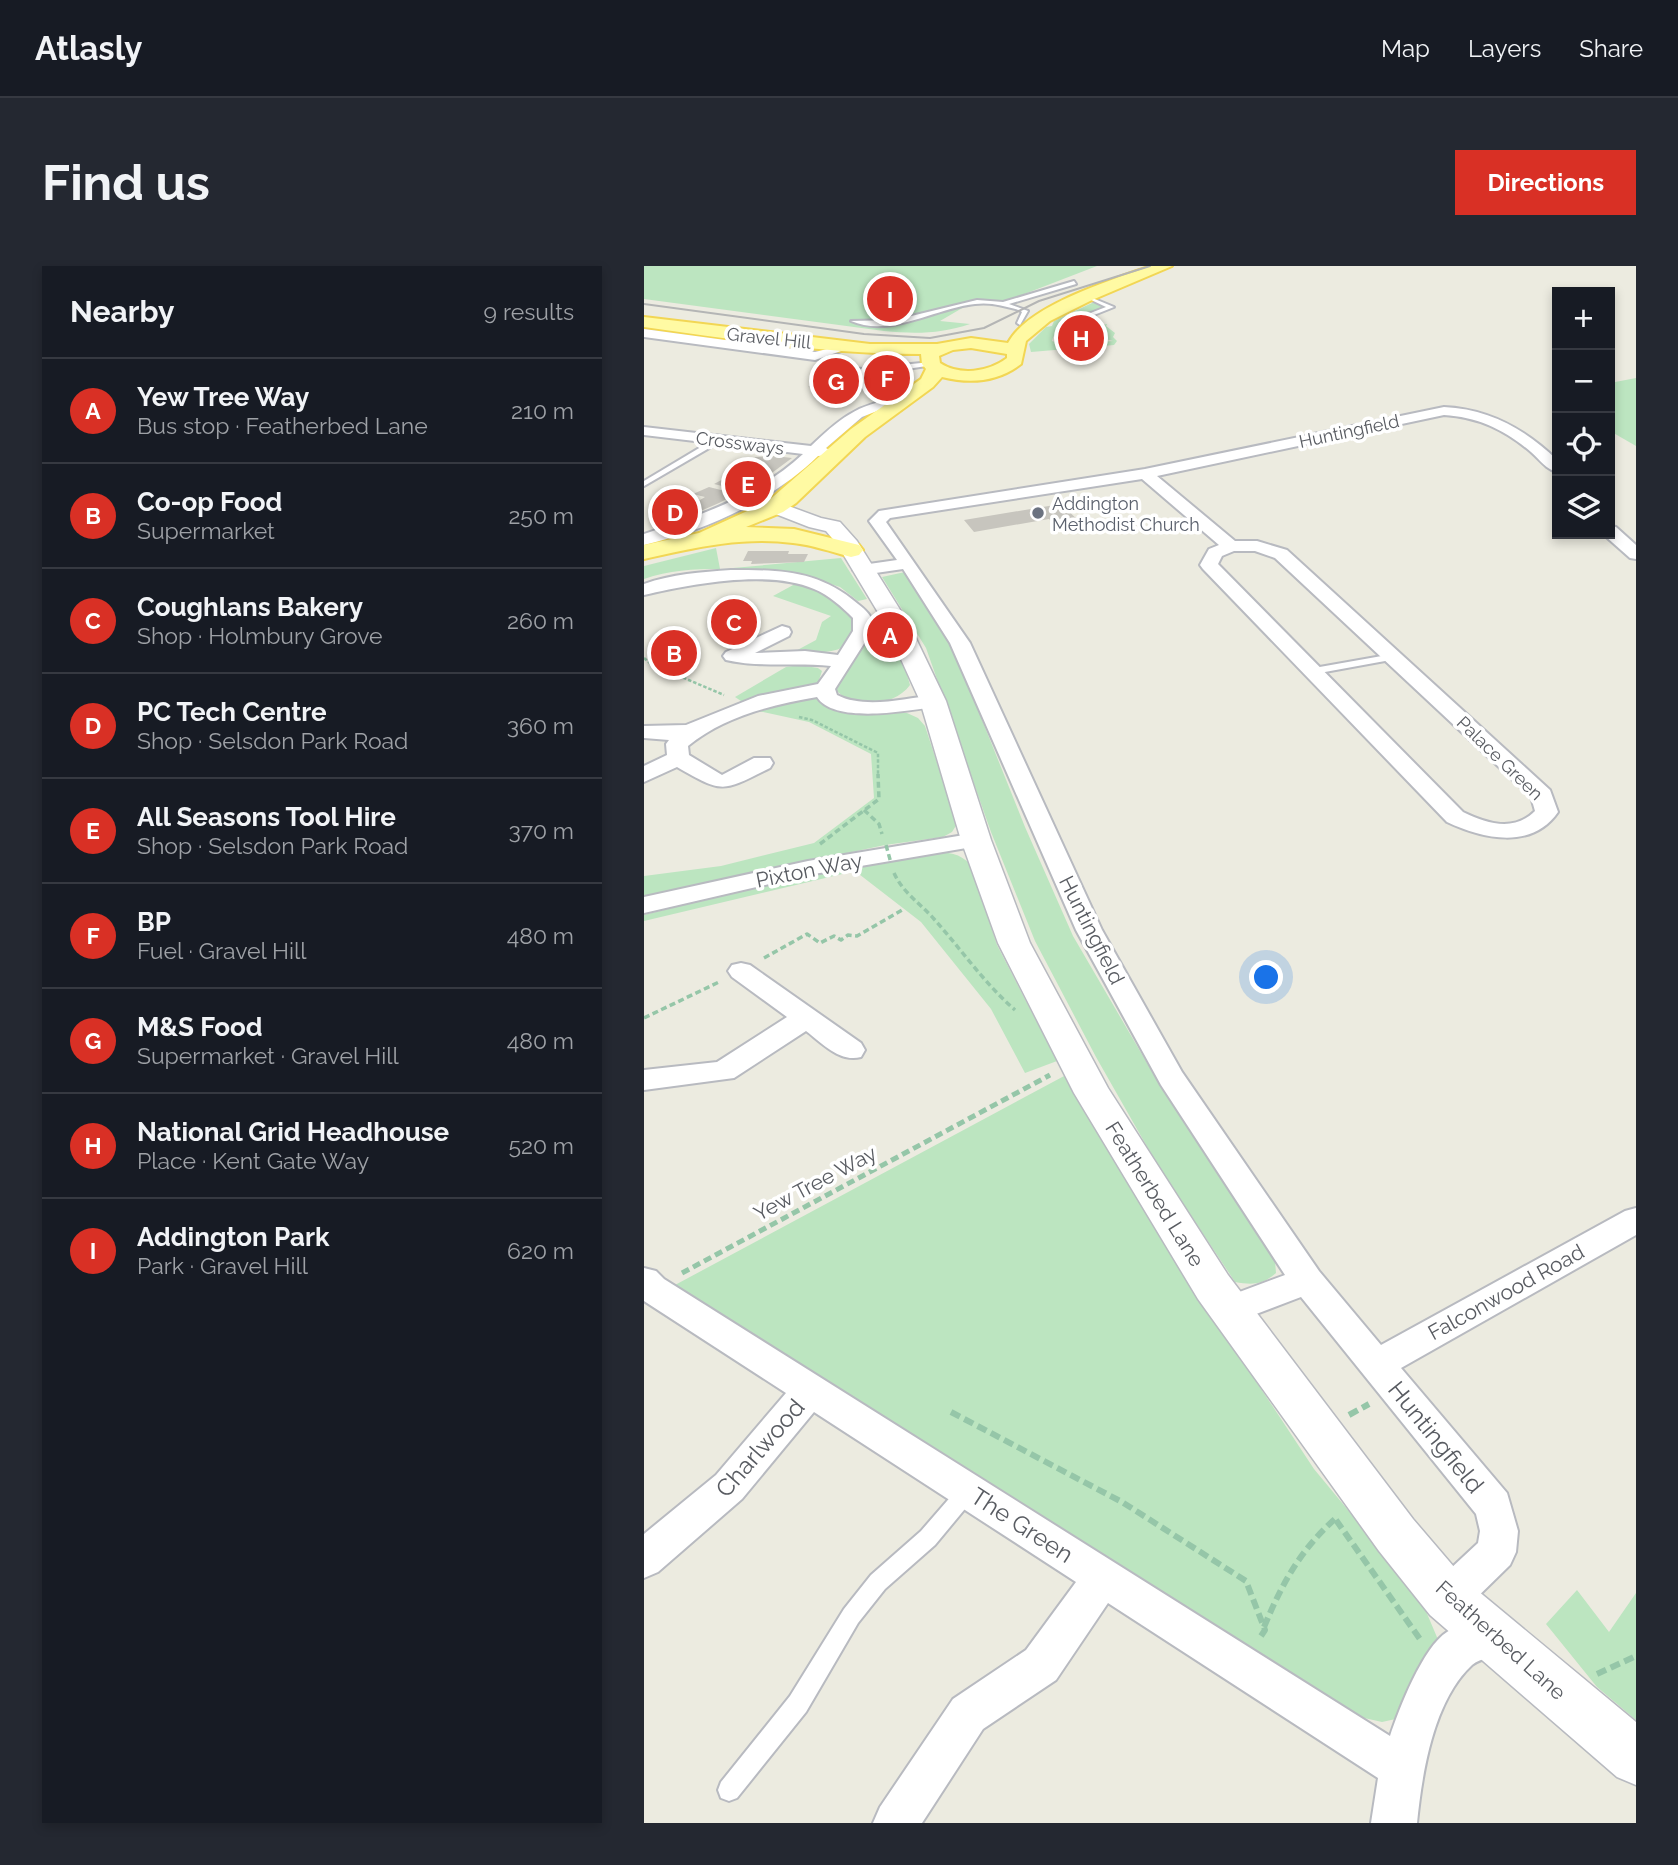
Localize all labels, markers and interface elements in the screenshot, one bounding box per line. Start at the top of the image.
text: Atlasly [35,29,142,68]
text: Map [1381,34,1430,63]
text: Layers [1468,34,1541,63]
text: Share [1579,34,1643,63]
button: Directions [1455,150,1636,215]
text: Find us [42,154,210,211]
pin: I [867,273,913,325]
map controls [1552,287,1615,539]
button: + [1552,287,1615,350]
text: Nearby [70,294,174,329]
text: 9 results [484,298,574,325]
pin: H [1058,312,1104,364]
street label: Gravel Hill [726,323,812,353]
button: − [1552,350,1615,413]
pin: F [864,352,910,404]
pin: G [813,355,859,407]
text: Yew Tree Way [137,382,309,412]
text: A [85,397,101,424]
text: 210 m [511,397,574,424]
street label: Huntingfield [1297,410,1401,452]
text: Bus stop · Featherbed Lane [137,412,428,439]
button: locate [1552,413,1615,476]
street label: Crossways [695,427,785,459]
pin: E [725,458,771,510]
button: layers [1552,476,1615,539]
pin: D [652,486,698,538]
text: Co-op Food [137,487,282,517]
place label: Addington Methodist Church [1052,493,1200,535]
text: B [85,502,101,529]
text: 250 m [508,502,574,529]
marker: Addington Methodist Church [1030,505,1046,521]
text: Supermarket [137,517,275,544]
text: Coughlans Bakery [137,592,363,622]
pin: C [711,596,757,648]
text: C [85,607,101,634]
text: 260 m [507,607,574,634]
pin: A [867,609,913,661]
text: Shop · Holmbury Grove [137,622,383,649]
pin: B [651,627,697,679]
text: PC Tech Centre [137,697,327,727]
text: D [85,712,101,739]
text: 360 m [507,712,574,739]
street label: Palace Green [1453,712,1547,804]
text: Shop · Selsdon Park Road [137,727,408,754]
text: All Seasons Tool Hire [137,802,396,832]
text: E [86,817,100,844]
text: 370 m [509,817,574,844]
text: Shop · Selsdon Park Road [137,832,408,859]
street label: Pixton Way [754,847,864,893]
street label: Huntingfield [1054,871,1130,989]
text: BP [137,907,171,937]
text: F [86,922,100,949]
text: 480 m [507,922,574,949]
text: Fuel · Gravel Hill [137,937,307,964]
your location [1249,960,1283,994]
text: M&S Food [137,1012,263,1042]
text: G [85,1027,101,1054]
text: 480 m [507,1027,574,1054]
text: Supermarket · Gravel Hill [137,1042,399,1069]
text: National Grid Headhouse [137,1117,449,1147]
street label: Featherbed Lane [1100,1117,1210,1271]
text: H [84,1132,102,1159]
text: 520 m [508,1132,574,1159]
street label: Yew Tree Way [749,1140,881,1226]
text: Place · Kent Gate Way [137,1147,369,1174]
text: Addington Park [137,1222,329,1252]
text: I [90,1237,96,1264]
text: 620 m [507,1237,574,1264]
street label: Falconwood Road [1424,1239,1588,1345]
text: Park · Gravel Hill [137,1252,308,1279]
street label: Huntingfield [1382,1375,1490,1499]
street label: Charlwood [709,1393,811,1503]
street label: The Green [965,1481,1079,1569]
street label: Featherbed Lane [1431,1575,1571,1705]

